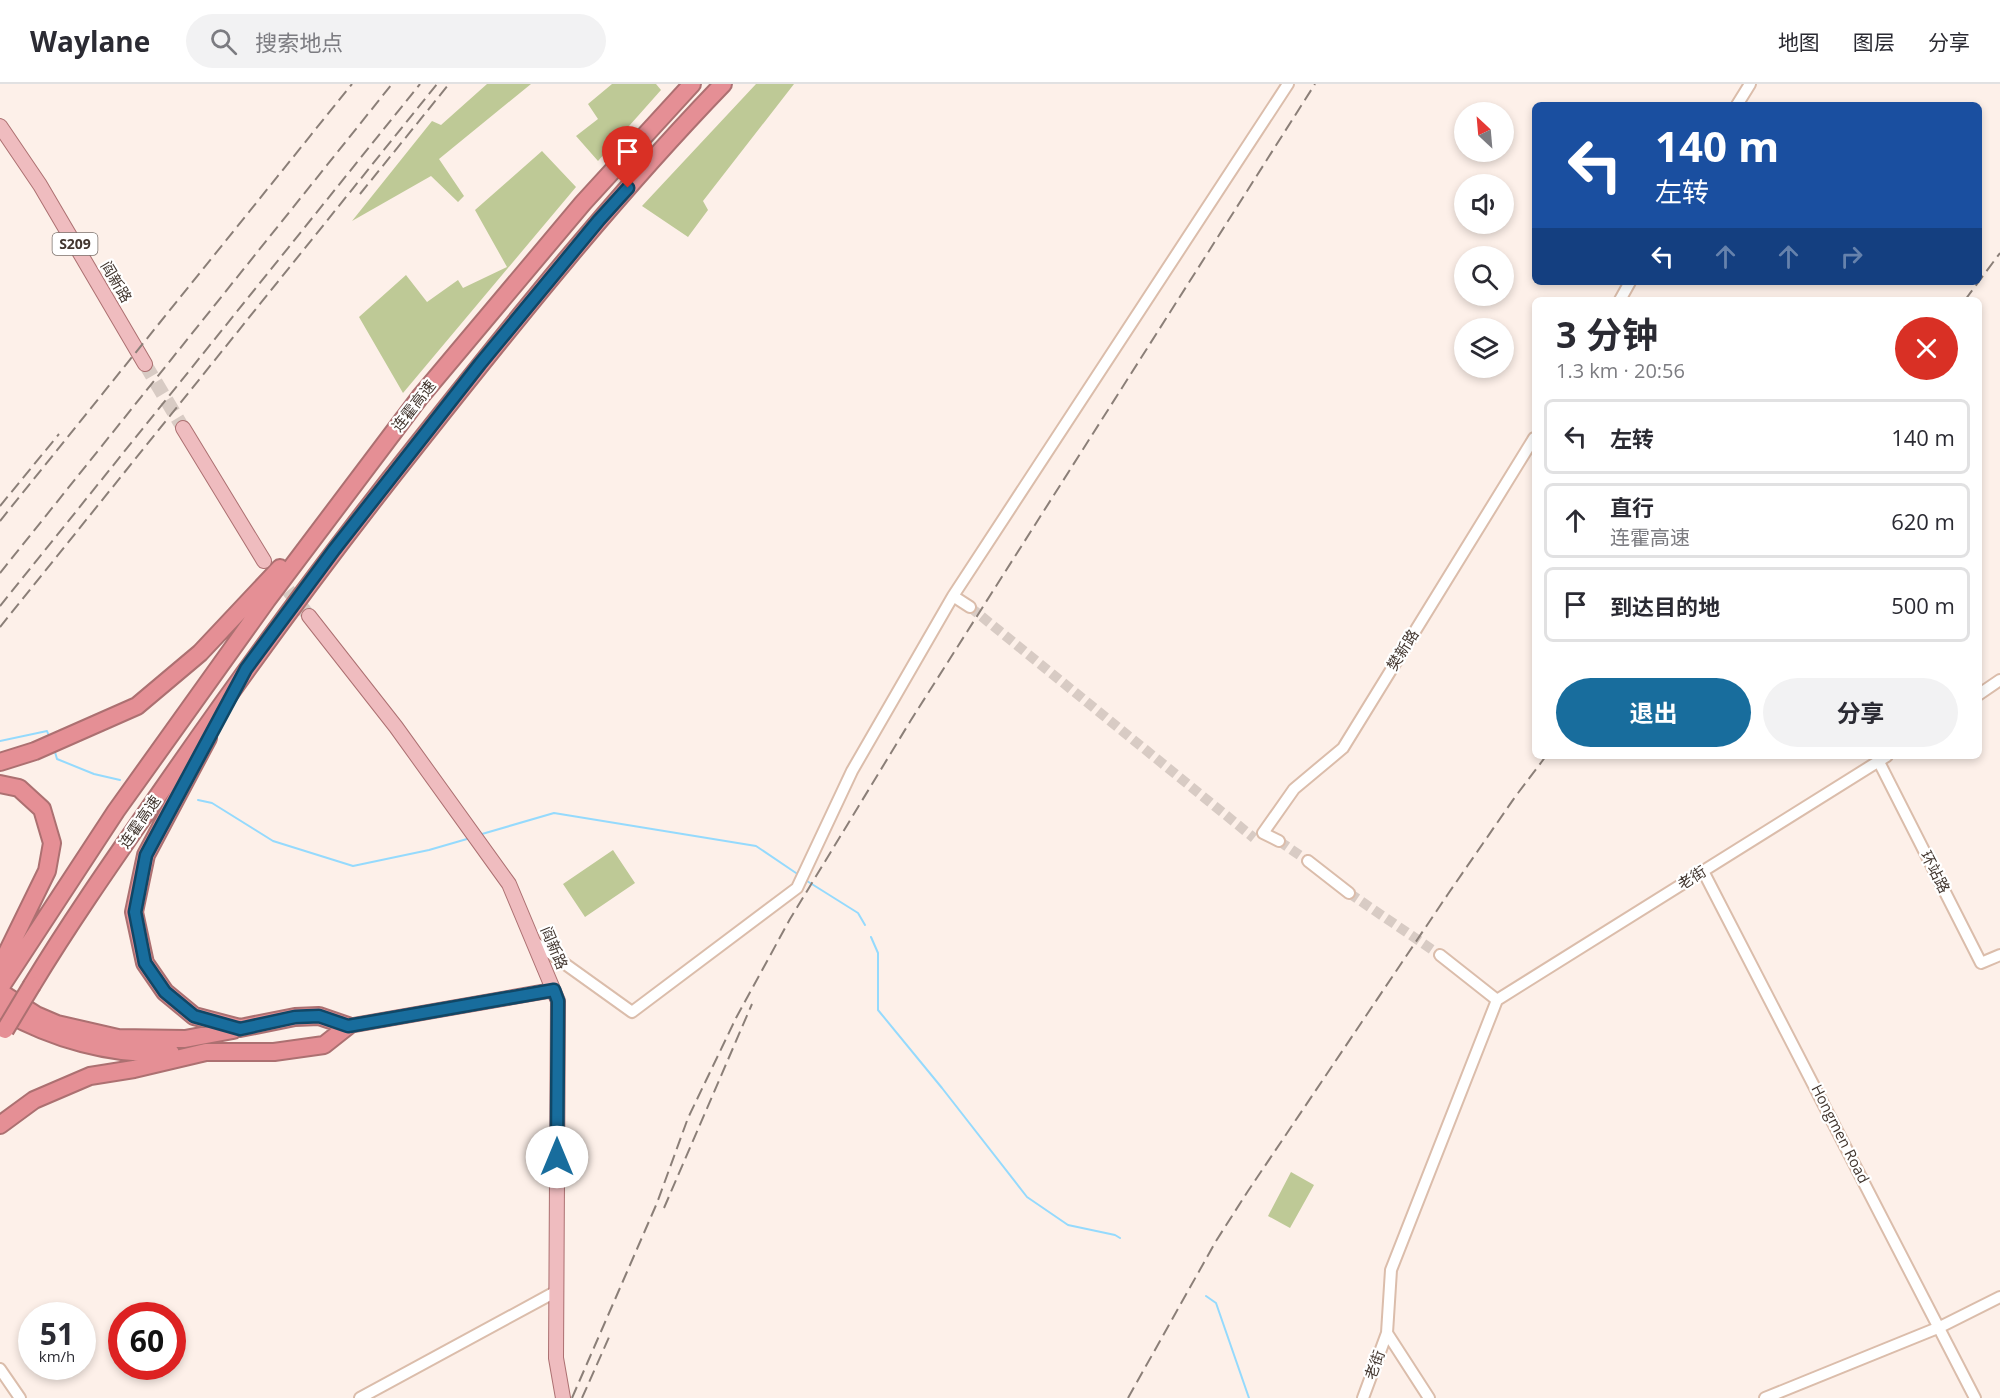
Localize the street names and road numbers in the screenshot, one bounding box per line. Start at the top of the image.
road number: S209 [52,233,98,255]
street label: 阎新路 [97,257,137,306]
street label: 连霍高速 [387,376,440,435]
street label: 樊新路 [1382,625,1423,674]
street label: 连霍高速 [114,791,165,852]
street label: 环站路 [1917,847,1955,896]
street label: 老街 [1673,861,1709,894]
street label: 阎新路 [537,923,573,972]
street label: Hongmen Road [1807,1081,1874,1186]
street label: 老街 [1360,1347,1389,1382]

